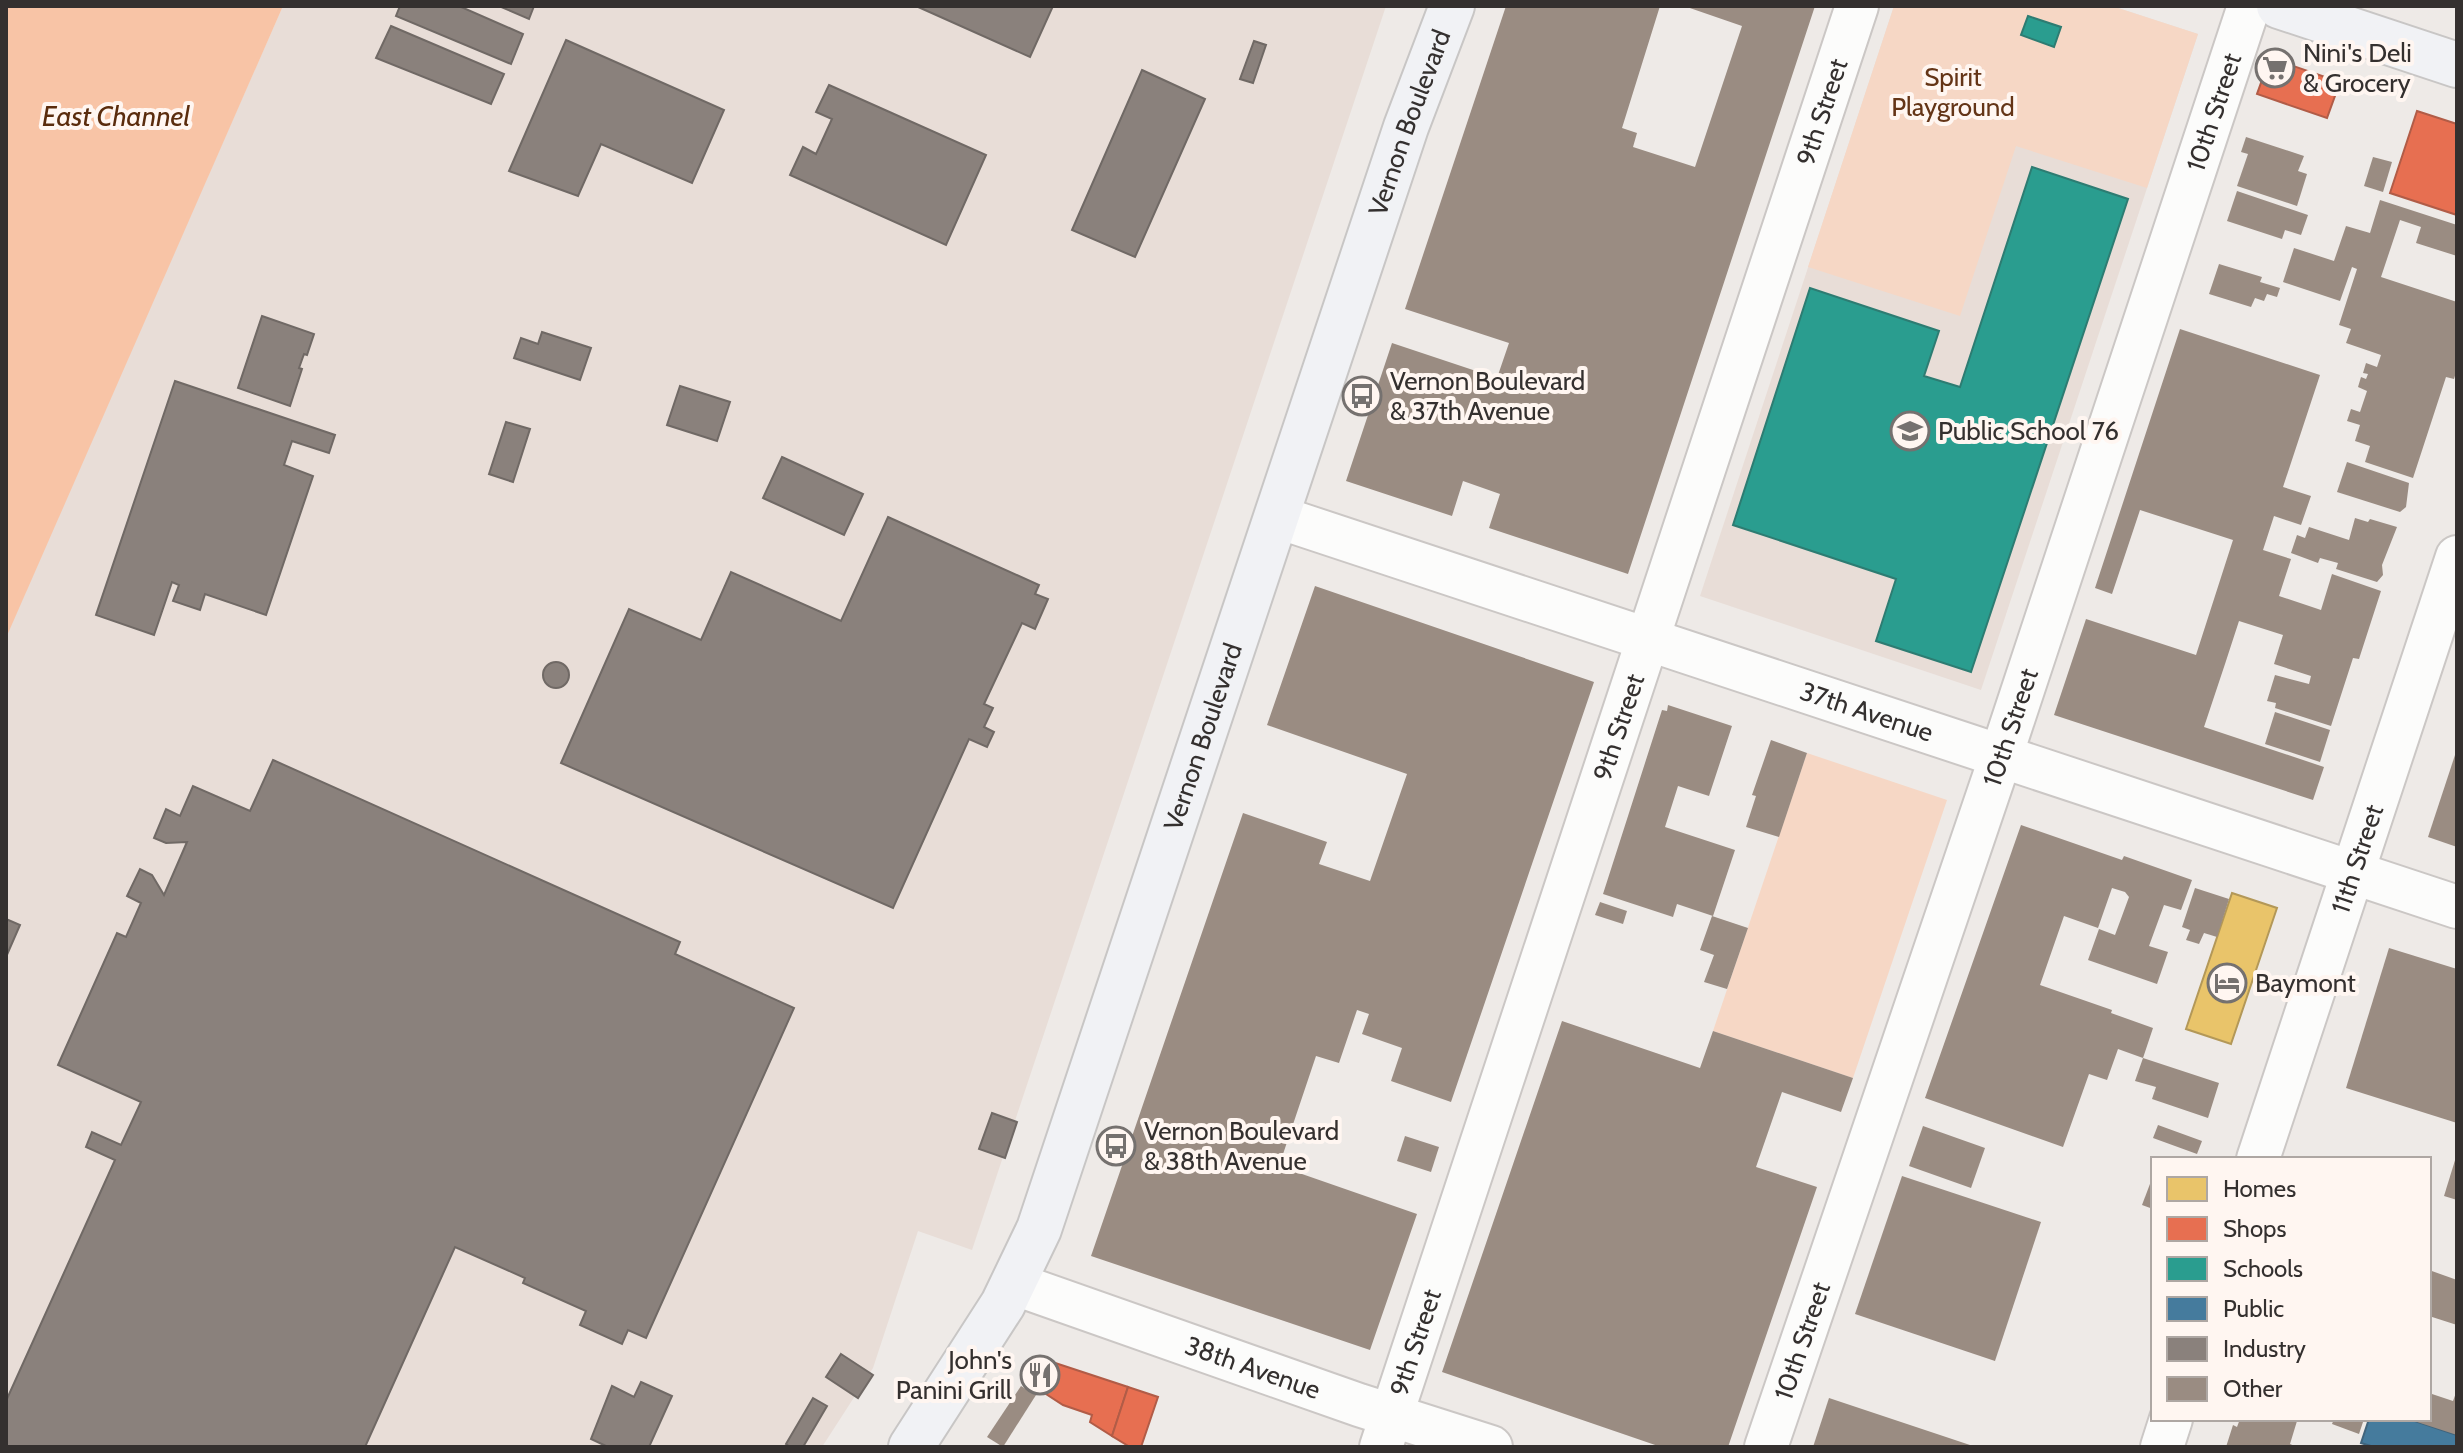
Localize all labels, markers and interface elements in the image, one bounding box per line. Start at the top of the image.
street label: Vernon Boulevard [1362,25,1458,220]
place label: Nini's Deli & Grocery [2303,37,2412,99]
supermarket icon: Nini's Deli & Grocery [2254,47,2296,89]
street label: 10th Street [2180,49,2248,175]
street label: 9th Street [1790,54,1855,169]
park label: Spirit Playground [1891,61,2015,123]
water label: East Channel [42,99,190,133]
place label: Vernon Boulevard & 37th Avenue [1390,365,1585,427]
bus stop icon: Vernon Boulevard & 37th Avenue [1341,375,1383,417]
school or university icon: Public School 76 [1889,410,1931,452]
place label: Public School 76 [1938,415,2119,447]
street label: Vernon Boulevard [1157,639,1249,834]
street label: 10th Street [1976,664,2045,790]
street label: 9th Street [1586,670,1651,785]
street label: 37th Avenue [1796,675,1937,749]
street label: 11th Street [2324,800,2390,917]
hotel icon: Baymont [2206,962,2248,1004]
place label: Baymont [2255,967,2356,999]
place label: Vernon Boulevard & 38th Avenue [1144,1115,1339,1177]
bus stop icon: Vernon Boulevard & 38th Avenue [1095,1125,1137,1167]
legend [2151,1157,2431,1421]
text: Homes [2223,1174,2296,1203]
text: Shops [2223,1214,2286,1243]
text: Schools [2223,1254,2303,1283]
street label: 10th Street [1767,1278,1837,1404]
street label: 9th Street [1383,1285,1448,1400]
text: Public [2223,1294,2284,1323]
street label: 38th Avenue [1181,1329,1325,1406]
text: Industry [2223,1334,2306,1363]
place label: John's Panini Grill [896,1344,1012,1406]
restaurant icon: John's Panini Grill [1019,1354,1061,1396]
text: Other [2223,1374,2283,1403]

